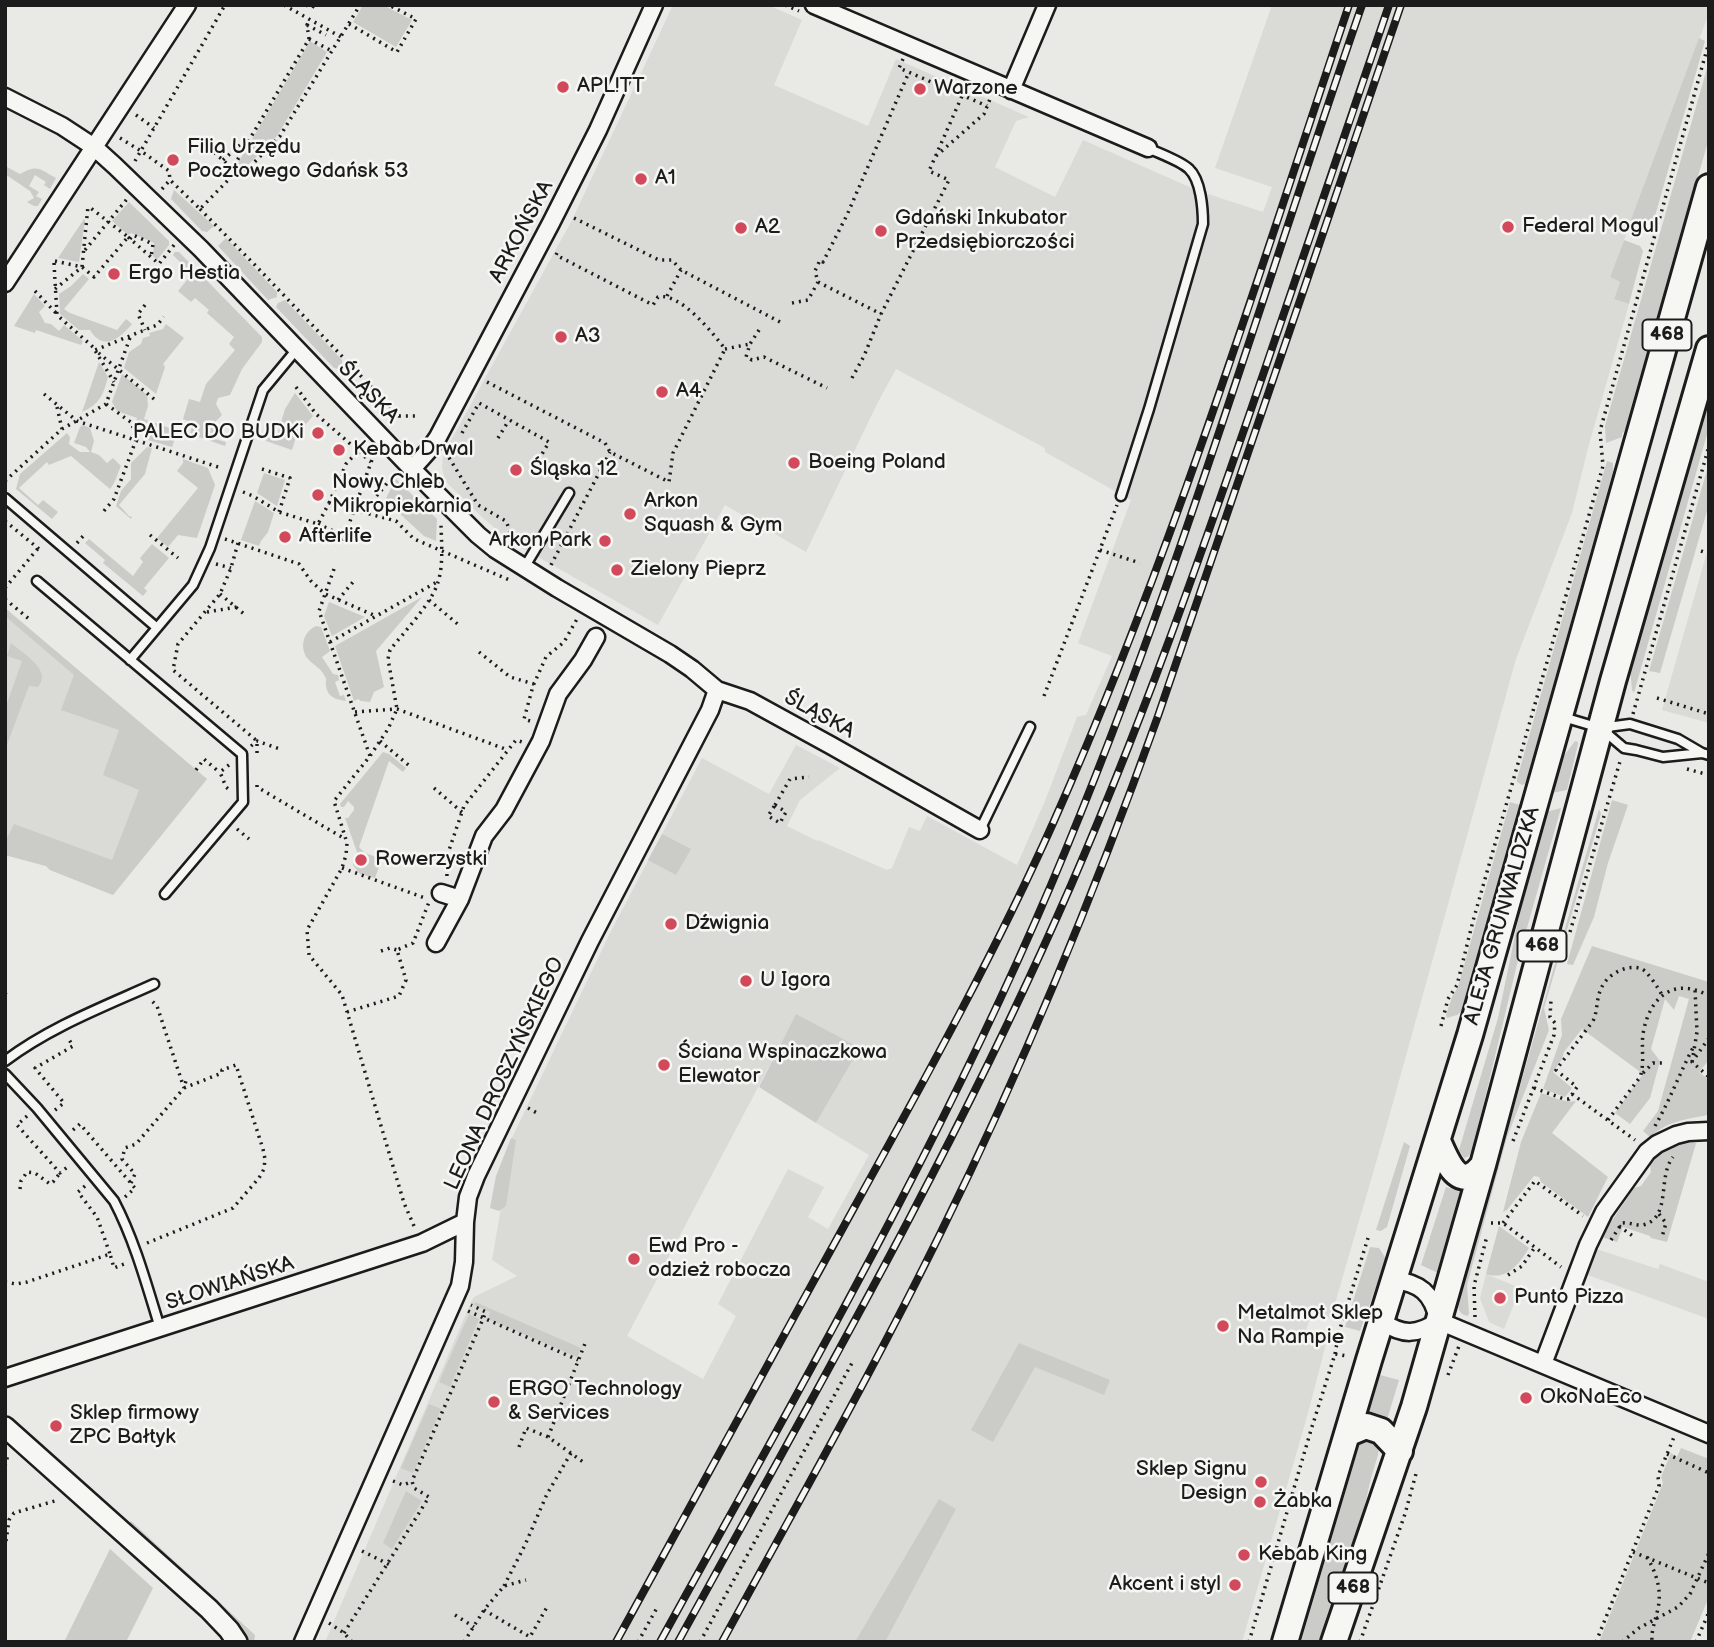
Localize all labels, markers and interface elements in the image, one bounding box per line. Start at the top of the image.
place label: APL!TT [577,74,645,100]
place label: Warzone [934,76,1018,102]
marker: APL!TT [555,79,571,95]
marker: Warzone [912,81,928,97]
place label: Filia Urzędu Pocztowego Gdańsk 53 [187,135,409,185]
marker: Filia Urzędu Pocztowego Gdańsk 53 [165,152,181,168]
place label: A1 [655,166,676,192]
marker: A1 [633,171,649,187]
street label: ARKOŃSKA [485,177,559,287]
place label: Gdański Inkubator Przedsiębiorczości [895,206,1075,256]
place label: Federal Mogul [1522,214,1659,240]
place label: A2 [755,215,780,241]
marker: Federal Mogul [1500,219,1516,235]
marker: A2 [733,220,749,236]
marker: Gdański Inkubator Przedsiębiorczości [873,223,889,239]
place label: Ergo Hestia [128,261,240,287]
marker: Ergo Hestia [106,266,122,282]
road number: 468 [1642,320,1692,350]
place label: A3 [575,324,601,350]
marker: A3 [553,329,569,345]
street label: ŚLĄSKA [332,357,404,429]
place label: A4 [676,379,702,405]
marker: A4 [654,384,670,400]
place label: PALEC DO BUDKi [133,420,304,446]
marker: PALEC DO BUDKi [310,425,326,441]
place label: Kebab Drwal [353,437,473,463]
marker: Kebab Drwal [331,442,347,458]
place label: Boeing Poland [808,450,946,476]
marker: Boeing Poland [786,455,802,471]
place label: Śląska 12 [530,457,618,483]
marker: Śląska 12 [508,462,524,478]
place label: Nowy Chleb Mikropiekarnia [332,470,472,520]
marker: Nowy Chleb Mikropiekarnia [310,487,326,503]
place label: Arkon Squash & Gym [644,489,782,539]
marker: Arkon Squash & Gym [622,506,638,522]
place label: Afterlife [299,524,372,550]
place label: Arkon Park [489,528,591,554]
marker: Afterlife [277,529,293,545]
marker: Arkon Park [597,533,613,549]
place label: Zielony Pieprz [631,557,765,583]
marker: Zielony Pieprz [609,562,625,578]
street label: ŚLĄSKA [779,685,859,745]
street label: ALEJA GRUNWALDZKA [1460,804,1546,1028]
place label: Rowerzystki [375,847,487,873]
marker: Rowerzystki [353,852,369,868]
place label: Dźwignia [685,911,769,937]
marker: Dźwignia [663,916,679,932]
road number: 468 [1518,930,1566,962]
street label: LEONA DROSZYŃSKIEGO [440,954,570,1194]
place label: U Igora [760,968,831,994]
marker: U Igora [738,973,754,989]
place label: Ściana Wspinaczkowa Elewator [678,1040,887,1090]
marker: Ściana Wspinaczkowa Elewator [656,1057,672,1073]
place label: Ewd Pro - odzież robocza [648,1234,791,1284]
street label: SŁOWIAŃSKA [163,1251,297,1317]
marker: Ewd Pro - odzież robocza [626,1251,642,1267]
place label: Punto Pizza [1514,1285,1624,1311]
marker: Punto Pizza [1492,1290,1508,1306]
place label: Metalmot Sklep Na Rampie [1237,1301,1383,1351]
marker: Metalmot Sklep Na Rampie [1215,1318,1231,1334]
place label: ERGO Technology & Services [508,1377,682,1427]
place label: OkoNaEco [1540,1385,1642,1411]
marker: OkoNaEco [1518,1390,1534,1406]
marker: ERGO Technology & Services [486,1394,502,1410]
place label: Sklep firmowy ZPC Bałtyk [70,1401,199,1451]
marker: Sklep firmowy ZPC Bałtyk [48,1418,64,1434]
place label: Sklep Signu Design [1136,1457,1247,1507]
marker: Sklep Signu Design [1253,1474,1269,1490]
place label: Żabka [1274,1489,1332,1515]
marker: Żabka [1252,1494,1268,1510]
place label: Kebab King [1258,1542,1367,1568]
marker: Kebab King [1236,1547,1252,1563]
place label: Akcent i styl [1109,1572,1221,1598]
road number: 468 [1328,1572,1378,1604]
marker: Akcent i styl [1227,1577,1243,1593]

